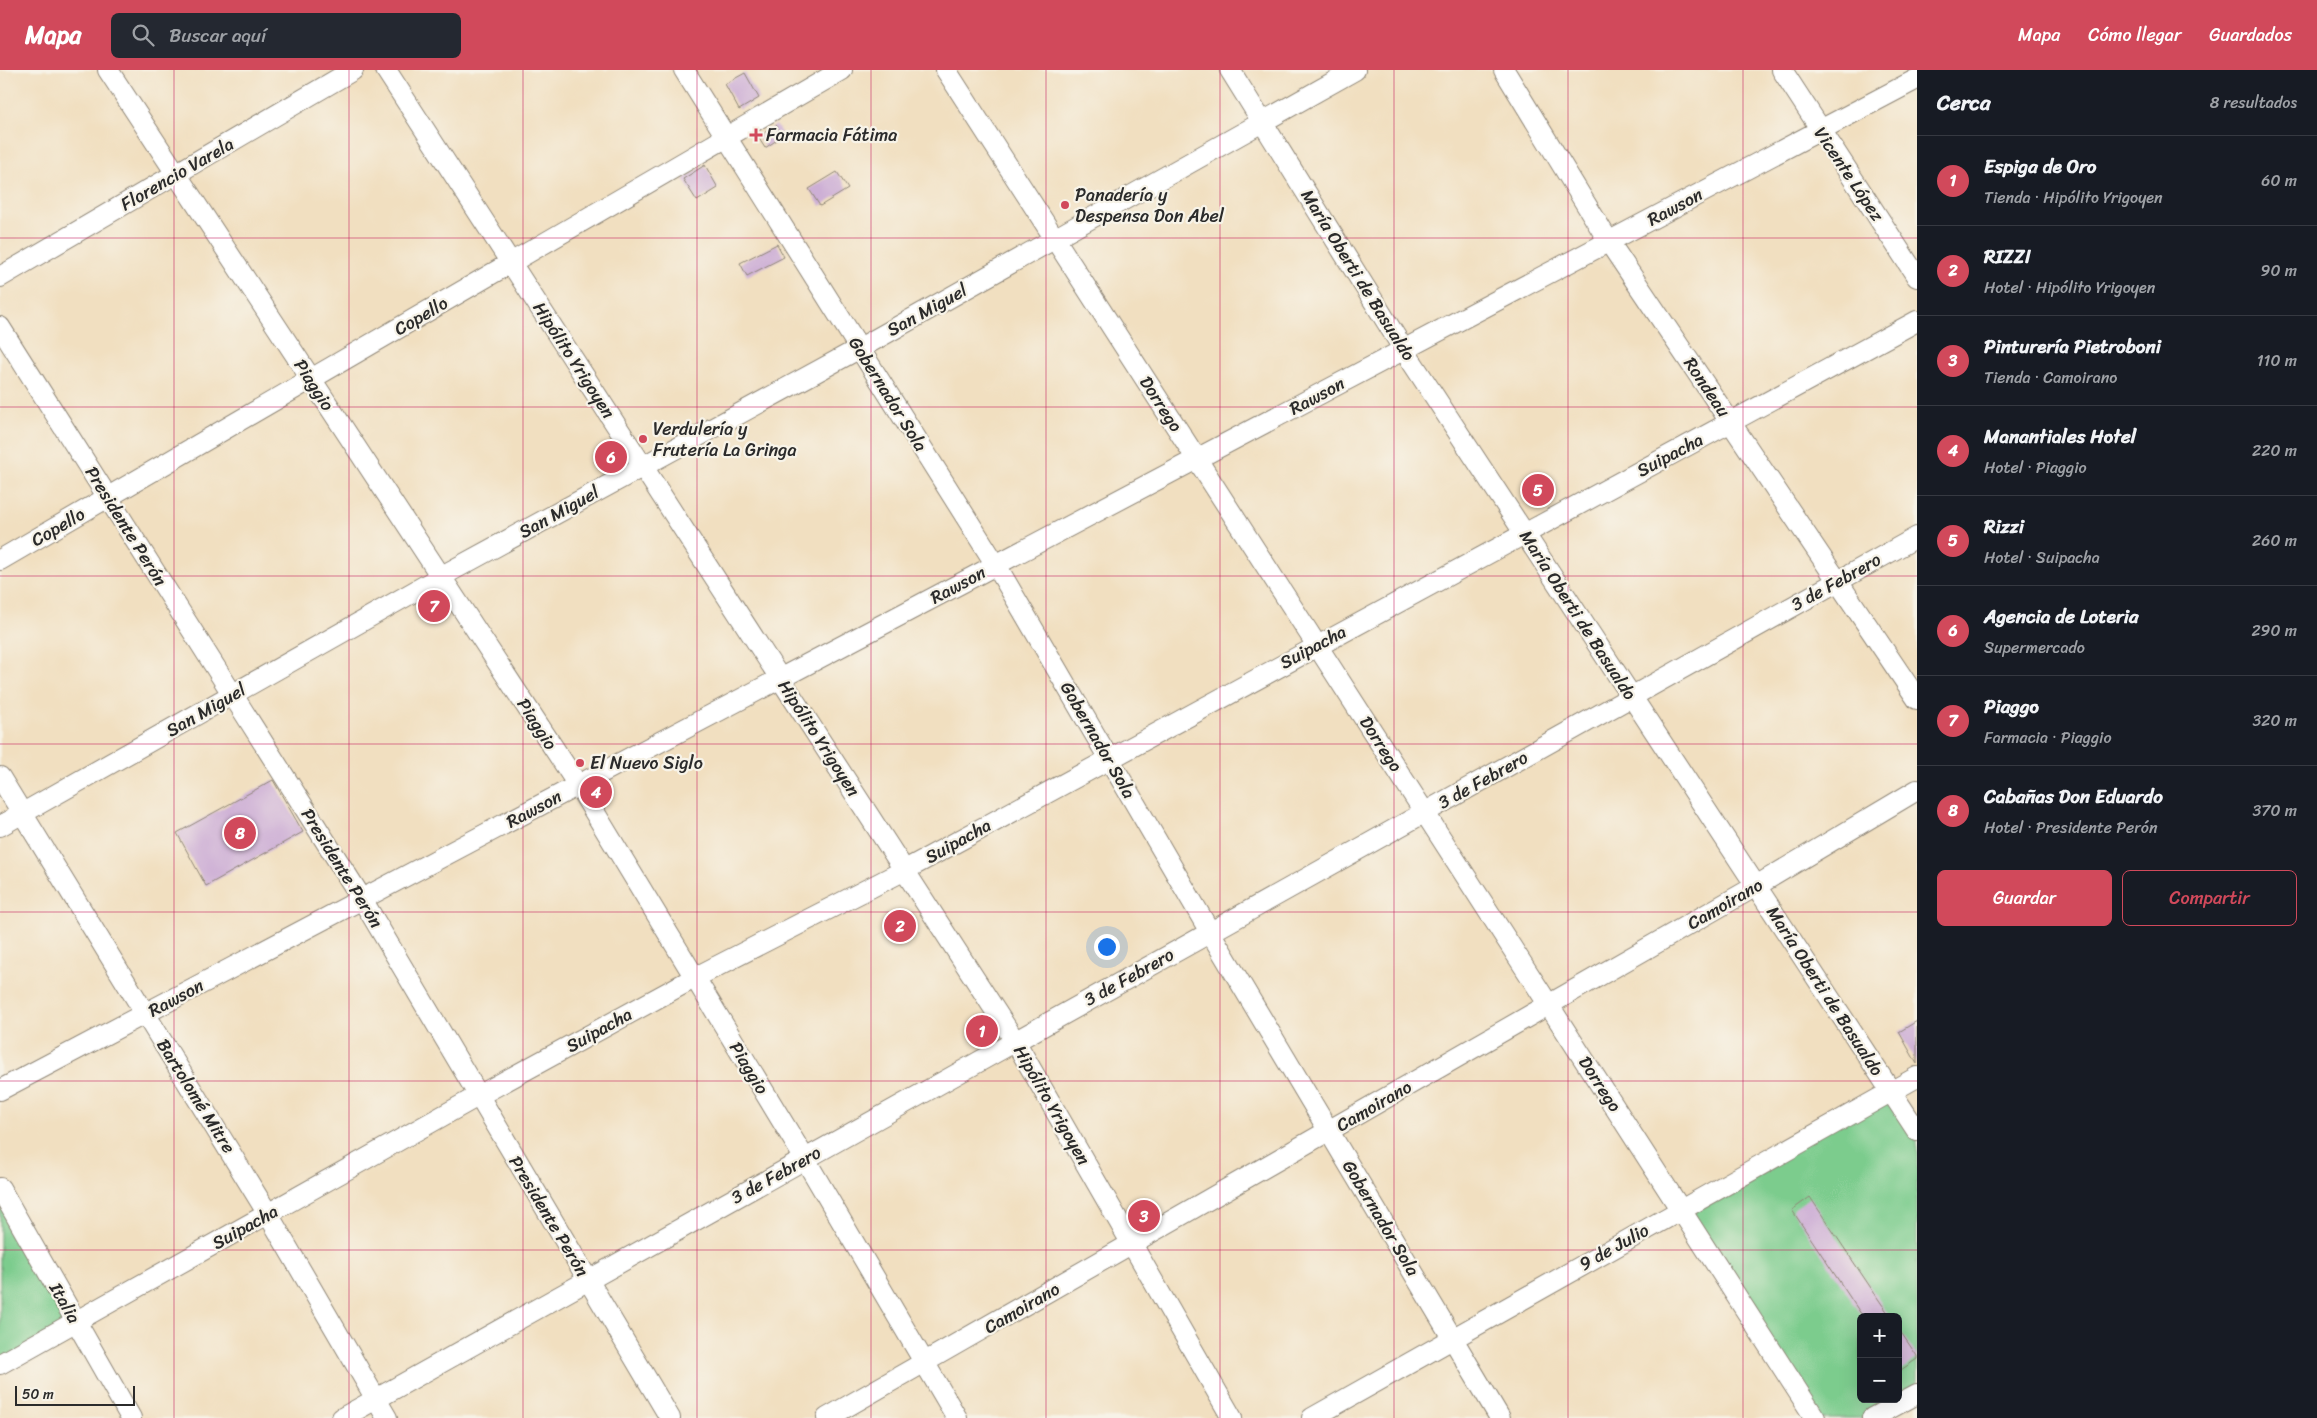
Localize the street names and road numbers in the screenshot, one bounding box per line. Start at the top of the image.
street label: Vicente López [1805,120,1893,228]
street label: Florencio Varela [114,128,240,220]
street label: Rawson [1641,179,1709,235]
street label: María Oberti de Basualdo [1292,183,1424,368]
street label: San Miguel [881,274,974,345]
street label: Copello [388,288,454,344]
street label: Hipólito Yrigoyen [524,295,624,425]
street label: Gobernador Sola [840,330,936,458]
street label: Rondeau [1675,350,1739,424]
street label: Piaggio [285,352,343,418]
street label: Rawson [1283,368,1351,424]
street label: Dorrego [1131,369,1191,439]
street label: Suipacha [1631,424,1709,486]
street label: Presidente Perón [76,459,176,593]
street label: San Miguel [513,476,606,547]
street label: Copello [25,499,91,555]
street label: María Oberti de Basualdo [1511,523,1645,707]
street label: 3 de Febrero [1785,544,1887,620]
street label: Rawson [924,557,992,613]
street label: Suipacha [1274,616,1352,678]
street label: Hipólito Yrigoyen [769,673,869,803]
street label: San Miguel [160,674,253,746]
street label: Gobernador Sola [1051,675,1145,805]
street label: Piaggio [508,691,566,757]
street label: Dorrego [1351,709,1411,779]
street label: 3 de Febrero [1432,742,1534,818]
street label: Rawson [500,781,568,837]
street label: Presidente Perón [292,801,392,935]
street label: Suipacha [919,810,997,872]
street label: Camoirano [1681,869,1769,939]
street label: María Oberti de Basualdo [1758,899,1892,1083]
street label: 3 de Febrero [1078,939,1180,1015]
street label: Rawson [142,970,210,1026]
street label: Suipacha [560,999,638,1061]
street label: Bartolomé Mitre [148,1032,244,1160]
street label: Piaggio [721,1035,777,1101]
street label: Hipólito Yrigoyen [1005,1039,1100,1171]
street label: Dorrego [1570,1049,1630,1119]
street label: Camoirano [1330,1071,1418,1141]
street label: 3 de Febrero [725,1137,827,1213]
street label: Presidente Perón [500,1149,598,1283]
street label: Gobernador Sola [1334,1154,1428,1282]
street label: Suipacha [206,1196,284,1258]
street label: 9 de Julio [1573,1214,1655,1280]
street label: Camoirano [978,1273,1066,1343]
street label: Italia [40,1275,90,1330]

